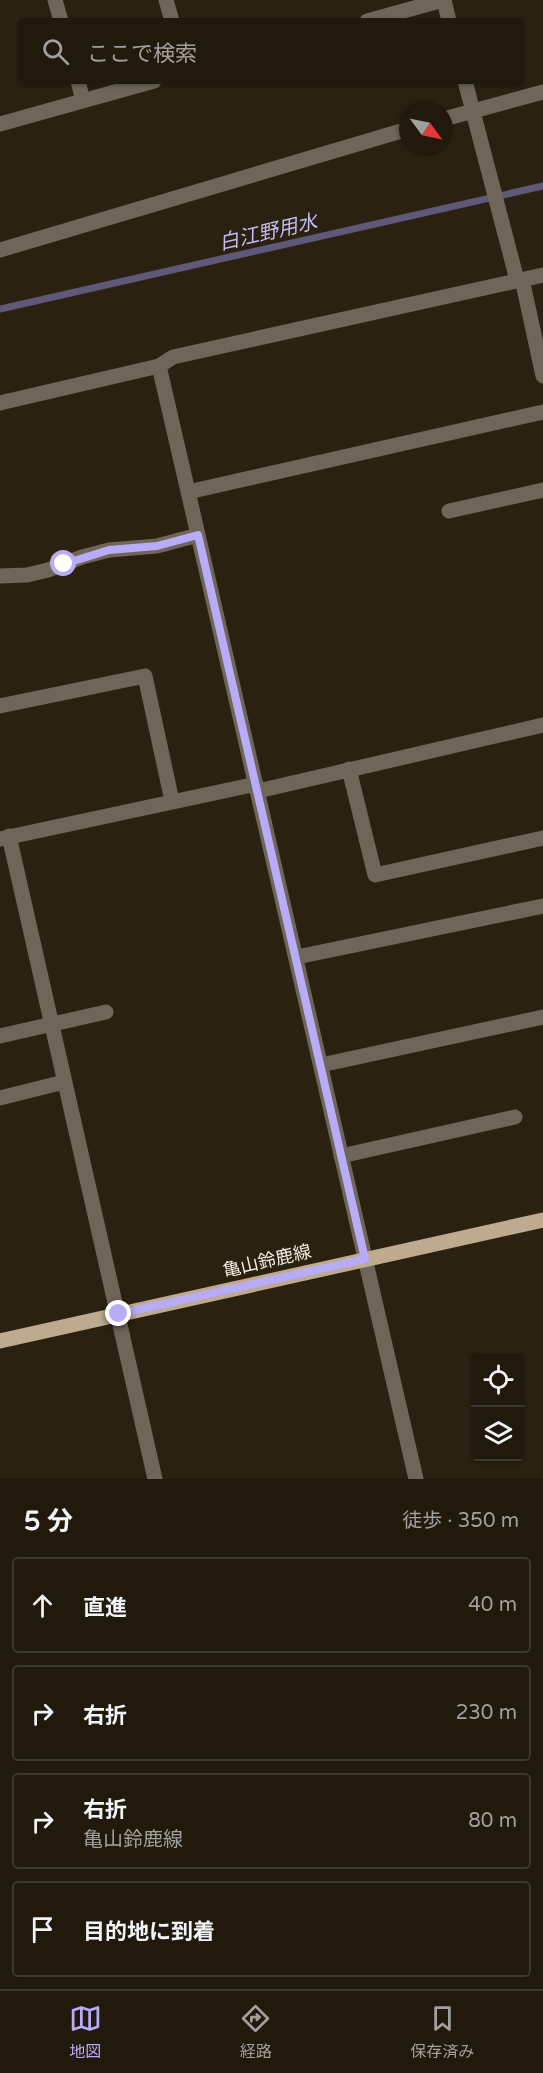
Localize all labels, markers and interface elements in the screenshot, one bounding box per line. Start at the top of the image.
search box [18,18,525,84]
icon: search [39,35,72,68]
text: ここで検索 [87,41,197,67]
north arrow [399,102,453,156]
water label: 白江野用水 [217,210,322,256]
route start [50,550,76,576]
street label: 亀山鈴鹿線 [221,1240,313,1282]
route end [105,1300,131,1326]
map controls [471,1353,525,1461]
button: locate [471,1353,525,1407]
button: layers [471,1407,525,1461]
text: 5 分 [24,1506,73,1537]
text: 徒歩 · 350 m [402,1509,519,1533]
icon: ahead [26,1589,59,1622]
text: 40 m [468,1593,517,1617]
text: 直進 [83,1595,127,1621]
icon: right [26,1697,59,1730]
text: 230 m [456,1701,517,1725]
text: 右折 [83,1703,127,1729]
text: 右折 [83,1797,127,1823]
icon: right [26,1805,59,1838]
text: 80 m [468,1809,517,1833]
text: 亀山鈴鹿線 [83,1828,183,1852]
icon: arrive [26,1913,59,1946]
text: 目的地に到着 [83,1919,215,1945]
tab: 地図 [69,2002,102,2062]
tab: 経路 [239,2002,272,2062]
tab: 保存済み [410,2002,474,2062]

